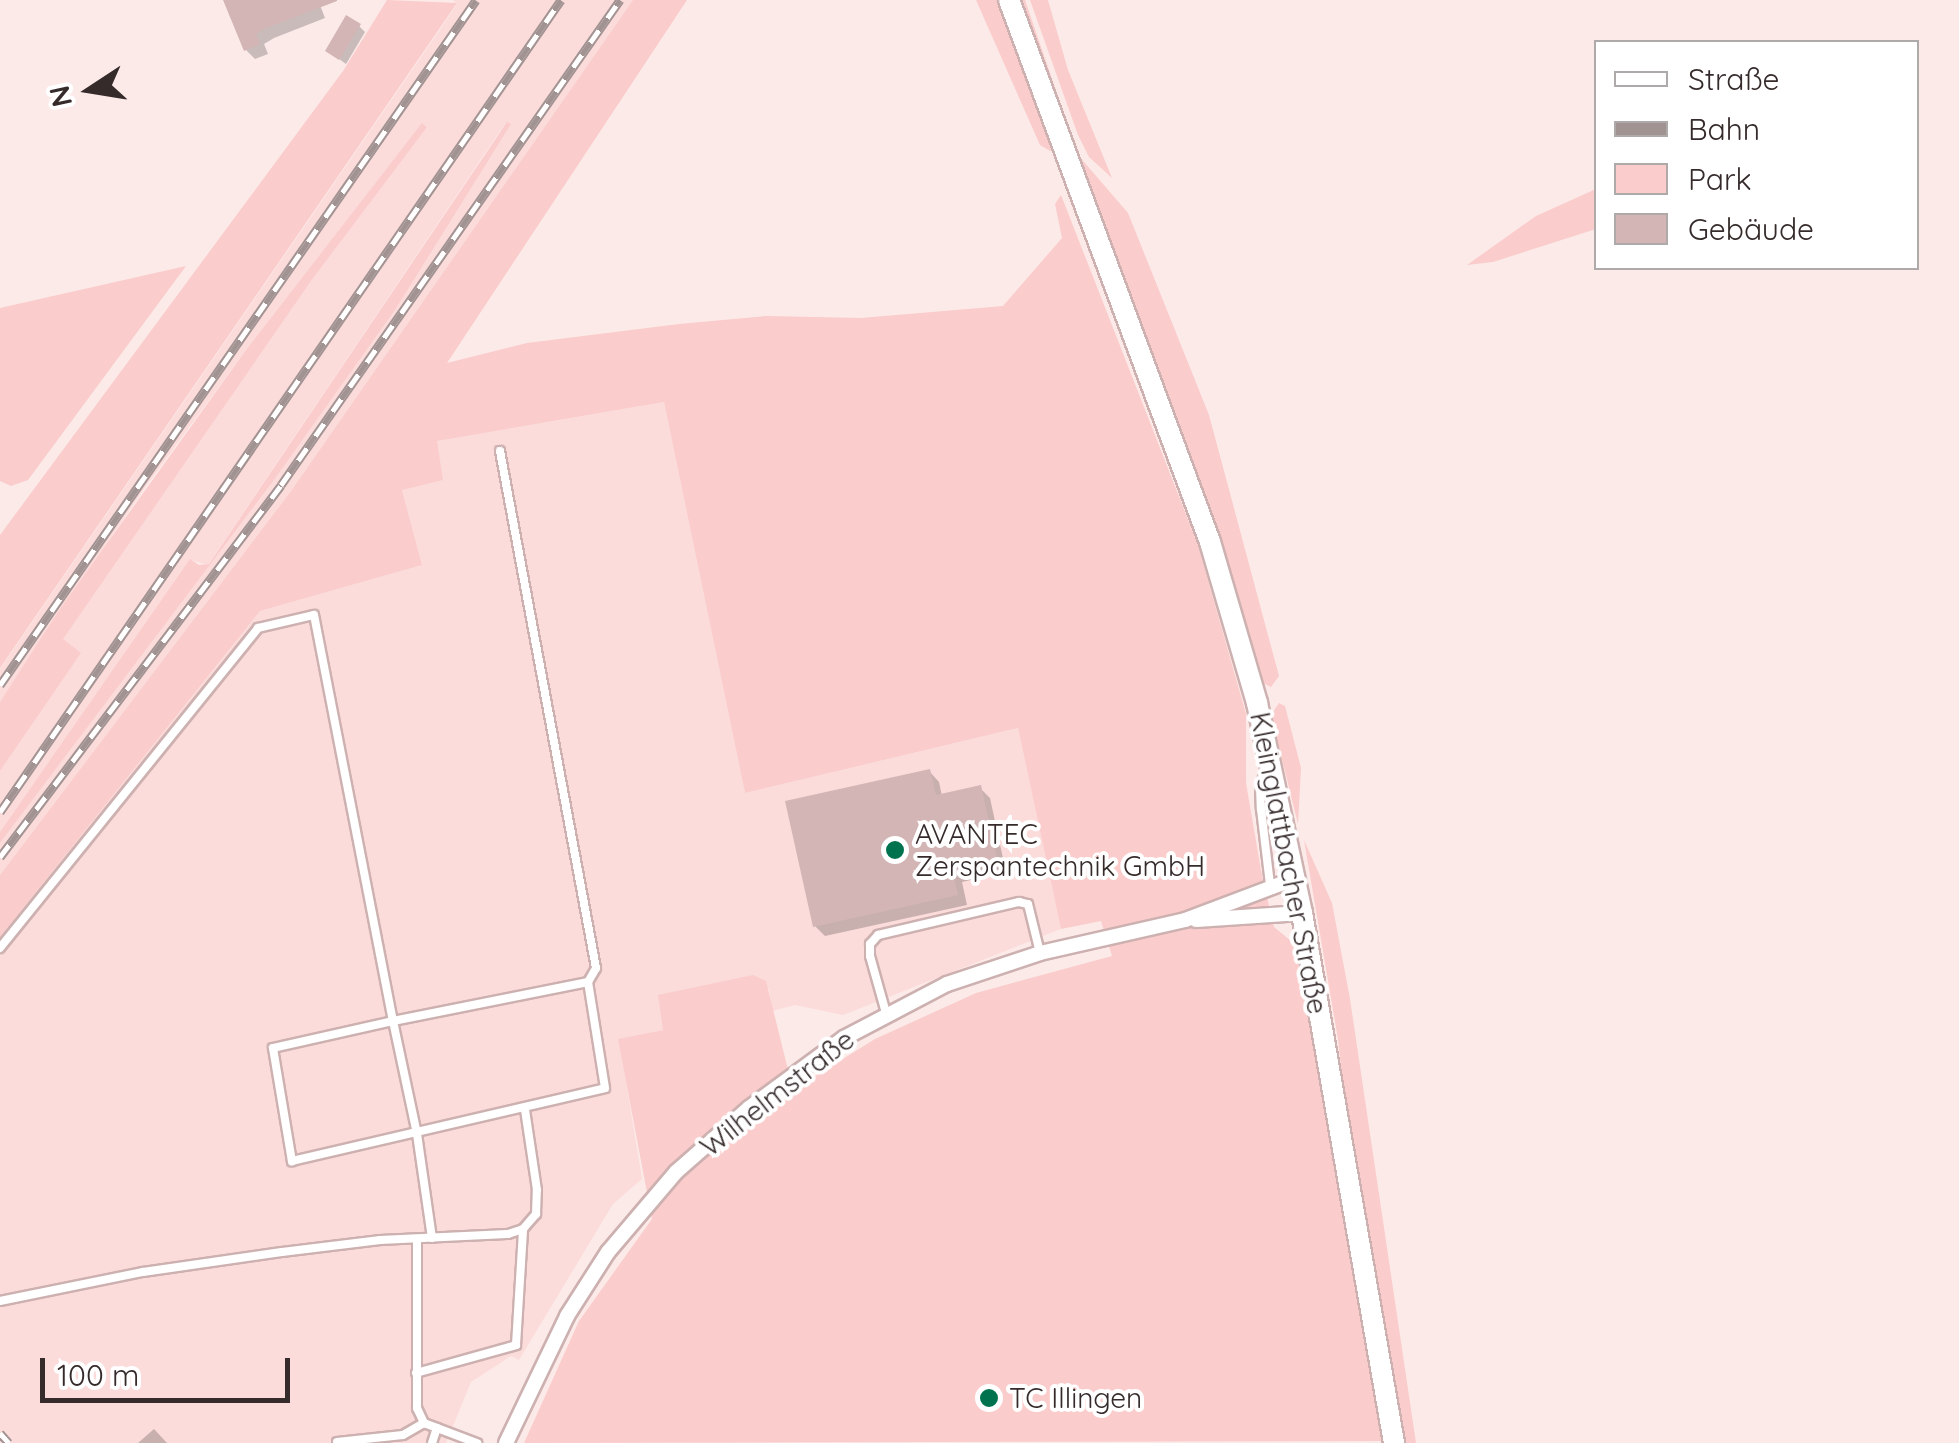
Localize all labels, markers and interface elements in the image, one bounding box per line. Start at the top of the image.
north arrow [40,40,140,140]
legend [1594,40,1919,270]
text: Straße [1688,60,1780,98]
text: N [41,83,79,110]
text: Bahn [1688,110,1760,148]
text: Park [1688,160,1752,198]
text: Gebäude [1688,210,1814,248]
street label: Kleinglattbacher Straße [1243,709,1335,1017]
place label: AVANTEC Zerspantechnik GmbH [915,817,1205,883]
marker: AVANTEC Zerspantechnik GmbH [884,839,906,861]
street label: Wilhelmstraße [693,1023,861,1163]
scale bar [45,1338,295,1400]
text: 100 m [57,1356,139,1394]
place label: TC Illingen [1009,1381,1142,1415]
marker: TC Illingen [978,1387,1000,1409]

